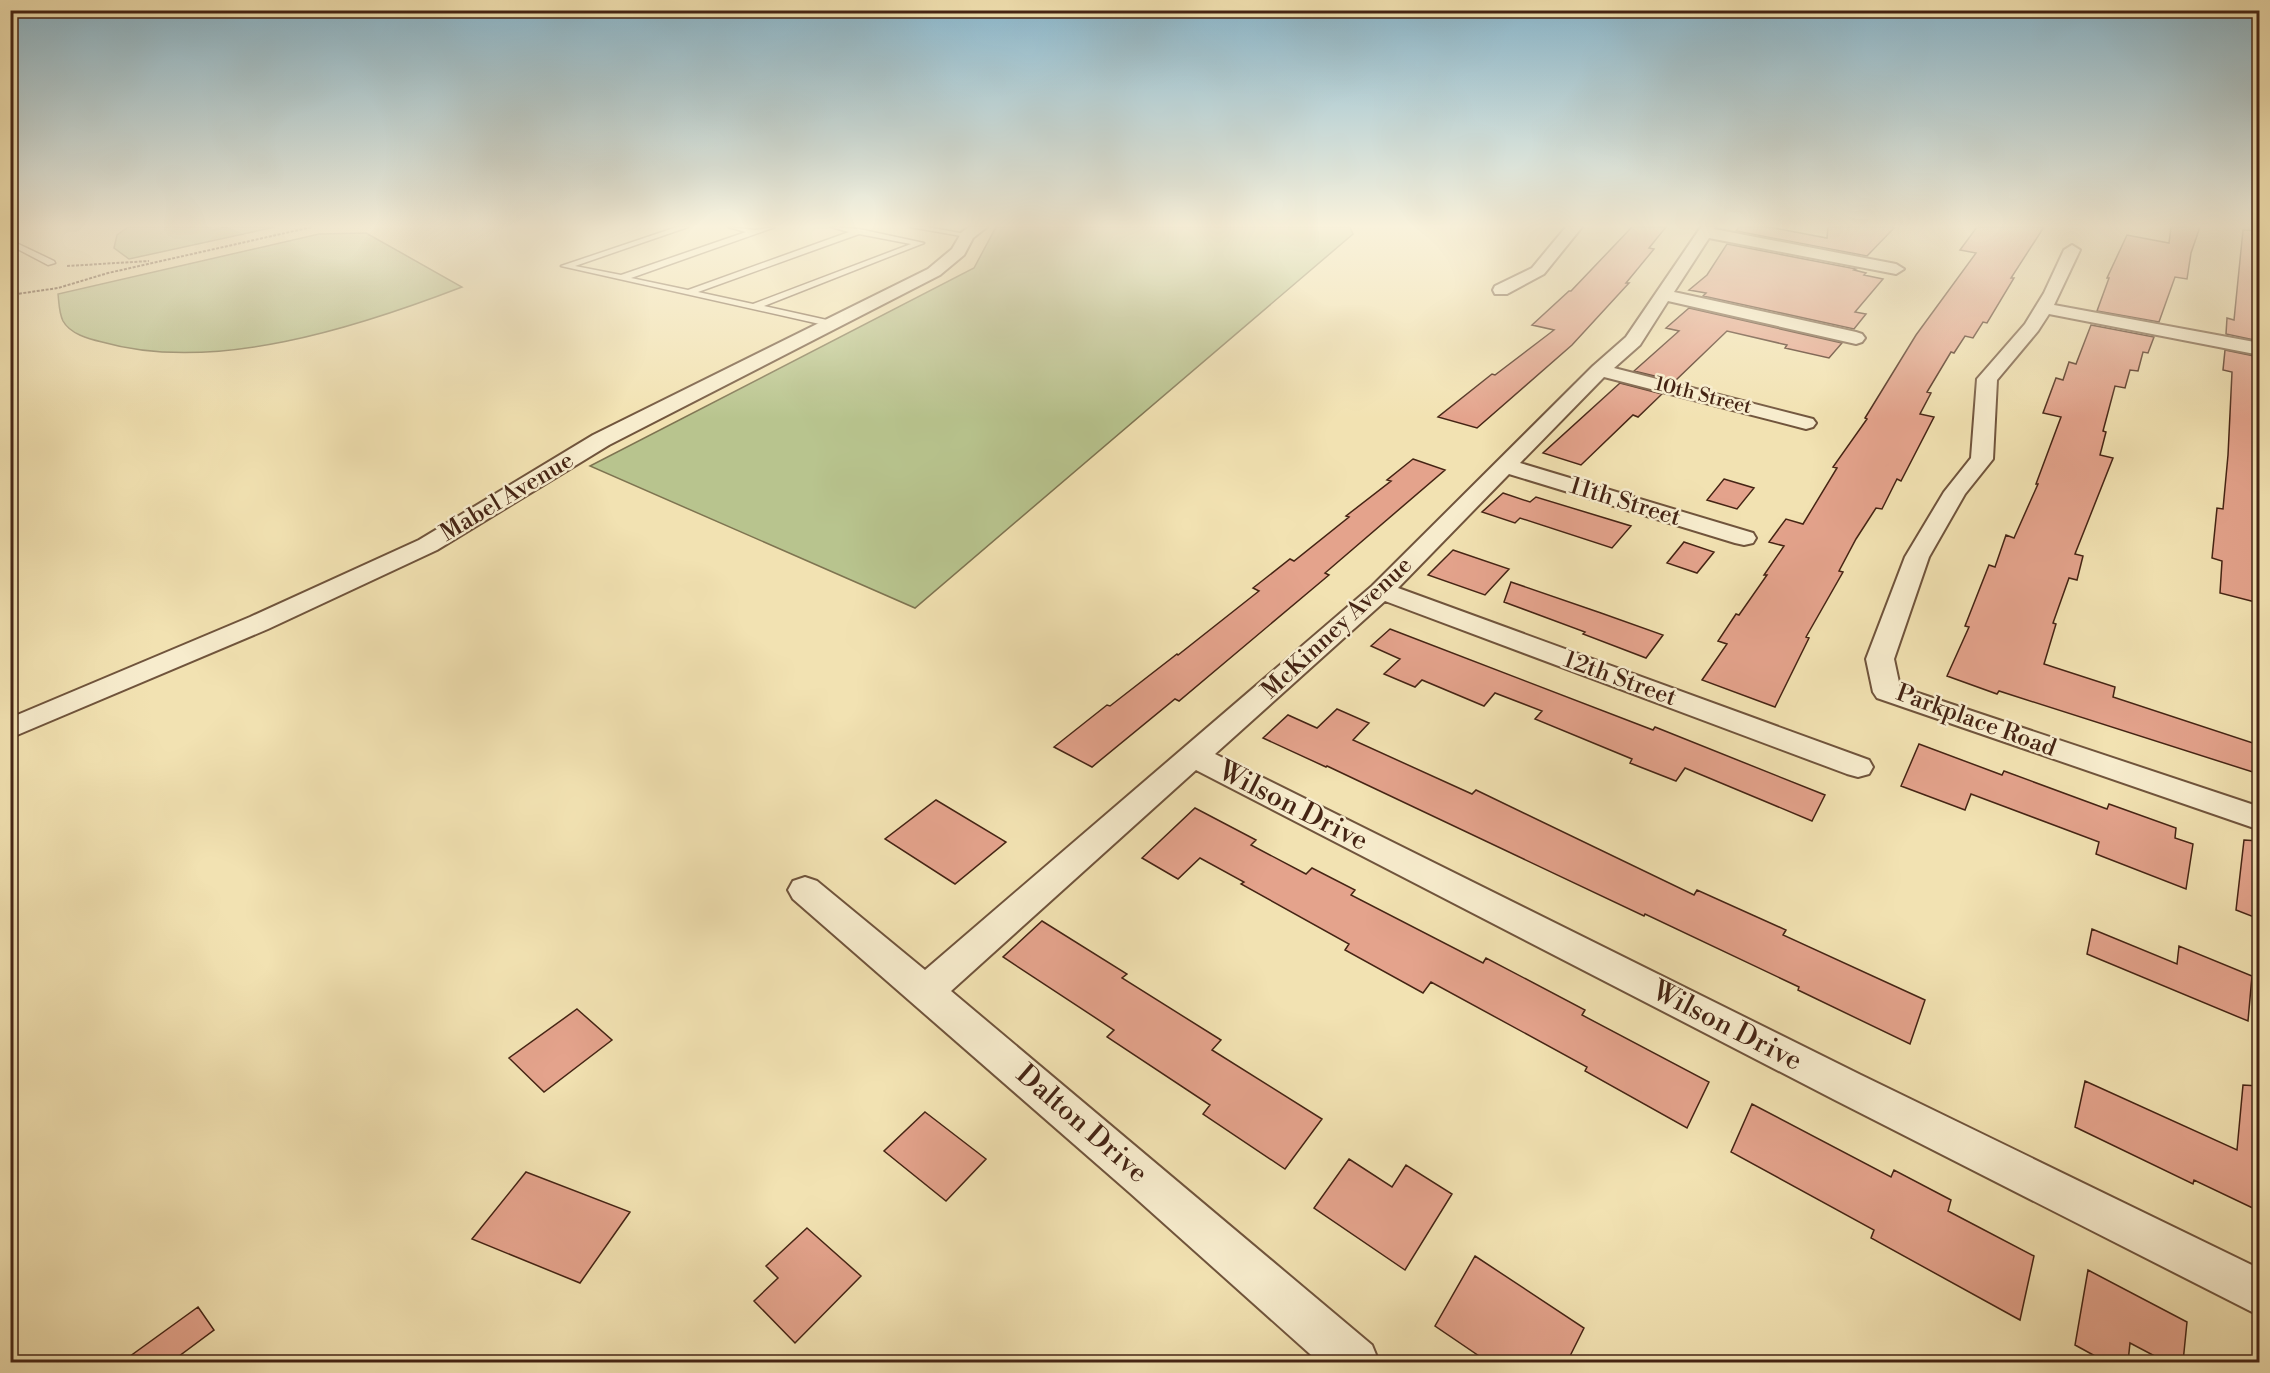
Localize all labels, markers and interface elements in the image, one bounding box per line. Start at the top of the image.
street label: 10th Street [1652,372,1754,420]
street label: Mabel Avenue [435,445,579,549]
street label: 11th Street [1566,471,1685,533]
street label: McKinney Avenue [1255,550,1419,706]
street label: 12th Street [1560,645,1681,713]
street label: Parkplace Road [1892,678,2060,764]
street label: Wilson Drive [1211,753,1374,859]
street label: Wilson Drive [1645,973,1808,1079]
street label: Dalton Drive [1009,1057,1155,1191]

